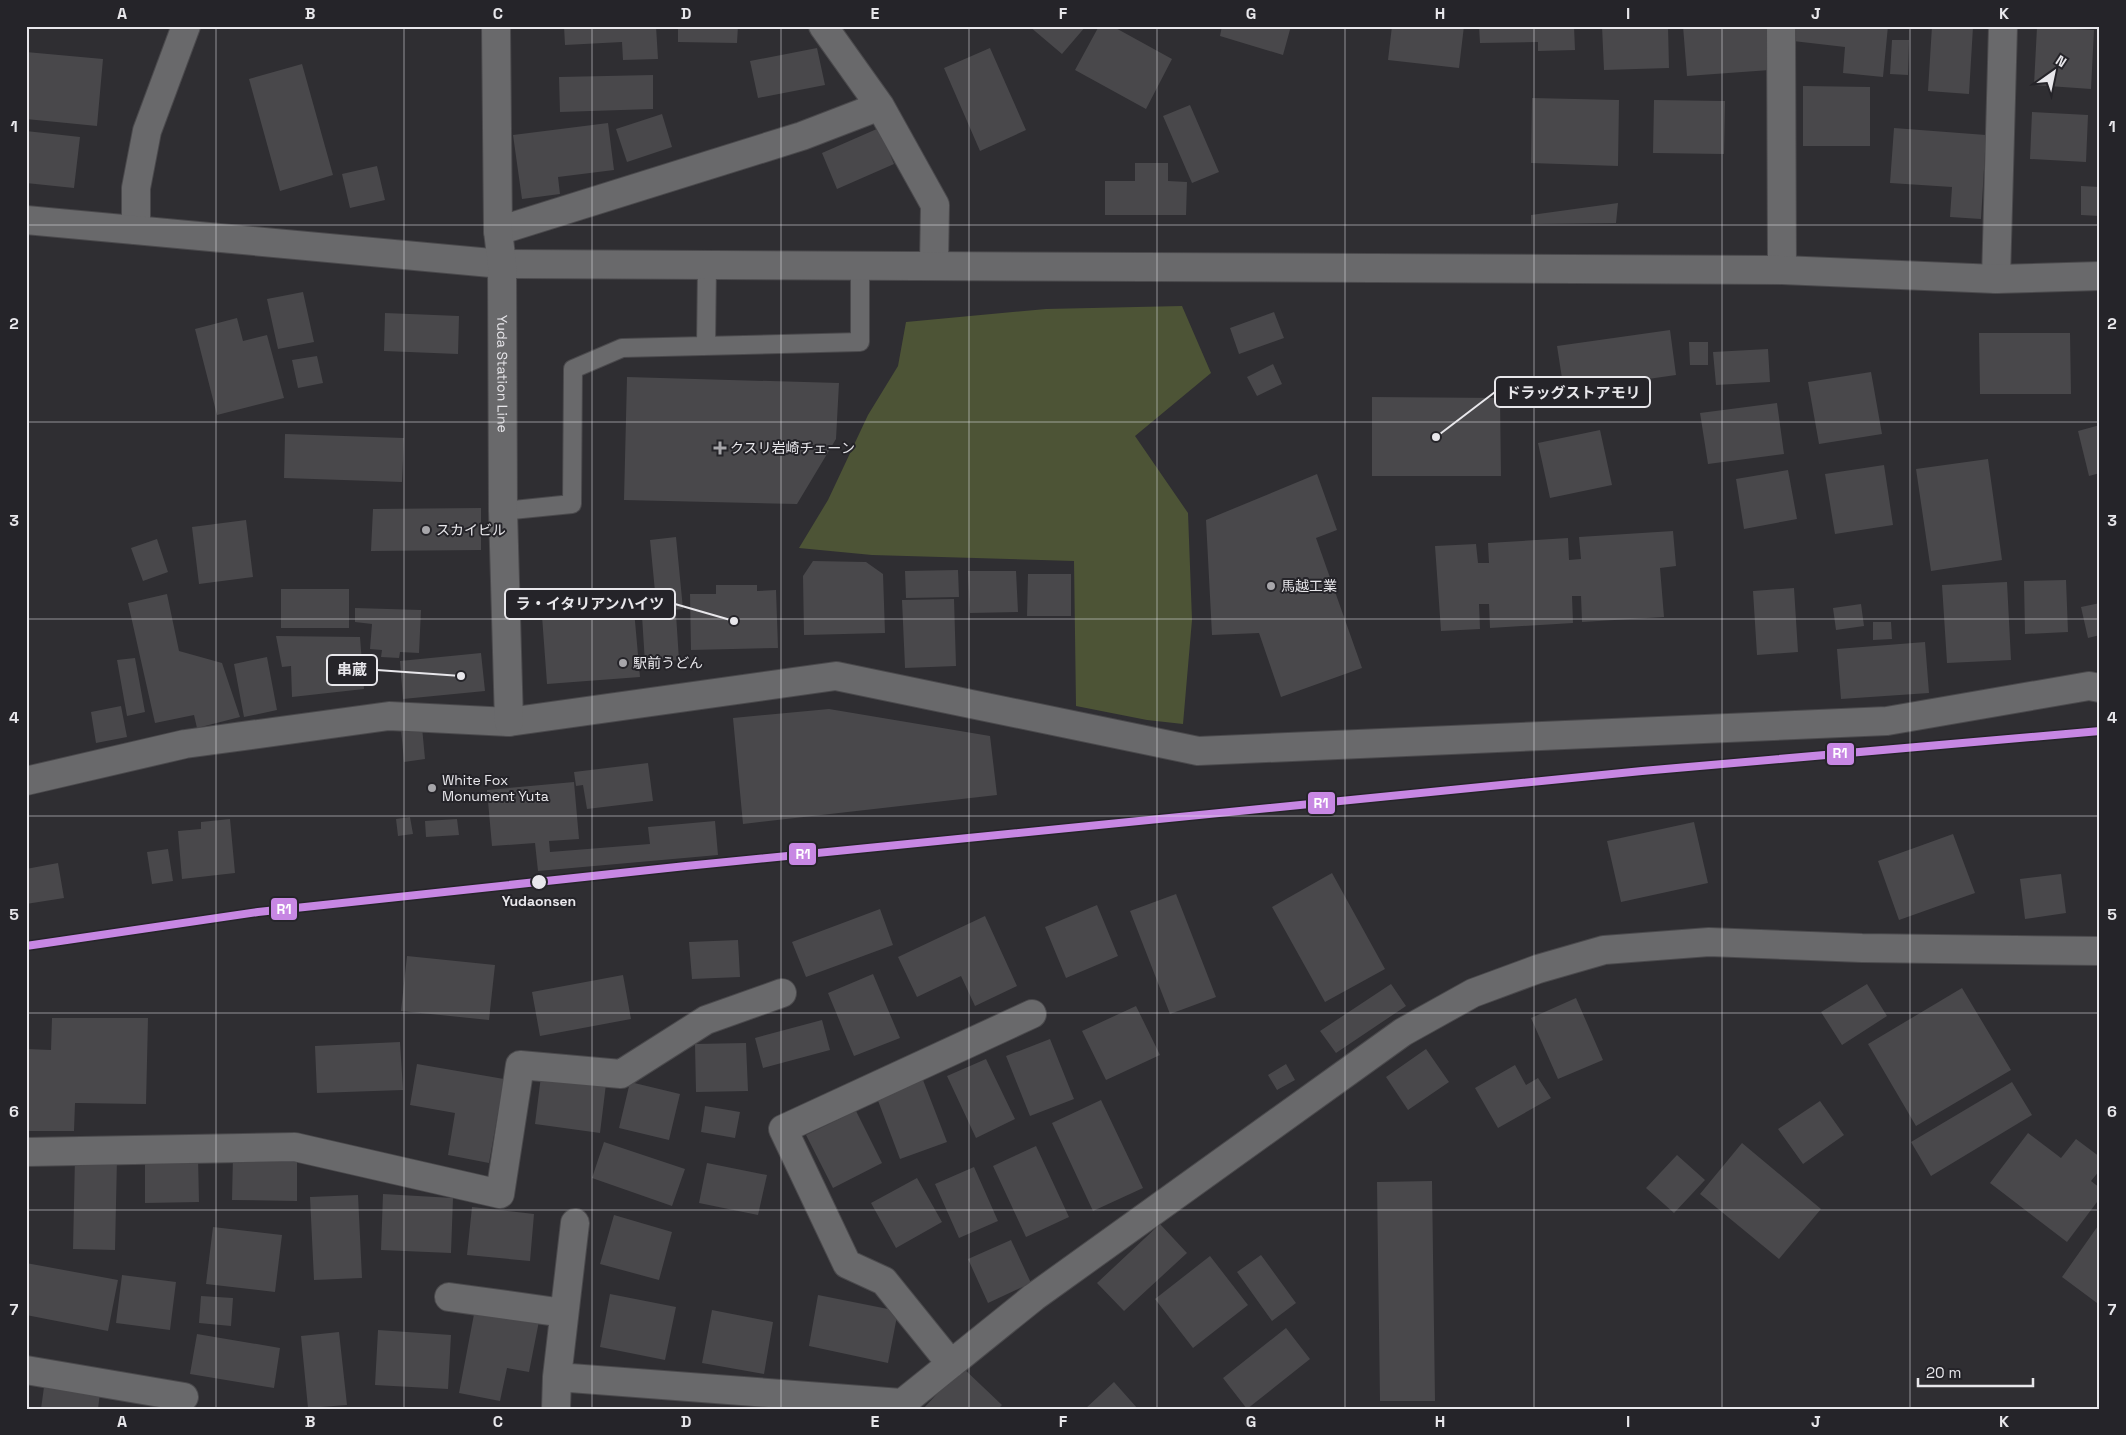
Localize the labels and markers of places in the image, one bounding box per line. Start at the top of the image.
callout: ドラッグストアモリ [1495,377,1650,407]
place label: クスリ岩崎チェーン [730,439,855,457]
marker: クスリ岩崎チェーン [714,442,726,454]
place label: スカイビル [436,521,506,539]
marker: スカイビル [420,524,432,536]
place label: 馬越工業 [1281,577,1337,595]
marker: 馬越工業 [1265,580,1277,592]
callout: ラ・イタリアンハイツ [505,589,675,619]
place label: 駅前うどん [633,654,703,672]
callout: 串蔵 [327,655,377,685]
marker: 駅前うどん [617,657,629,669]
place label: White Fox Monument Yuta [442,771,549,805]
marker: White Fox Monument Yuta [426,782,438,794]
marker: Yudaonsen [530,873,548,891]
place label: Yudaonsen [502,892,576,910]

